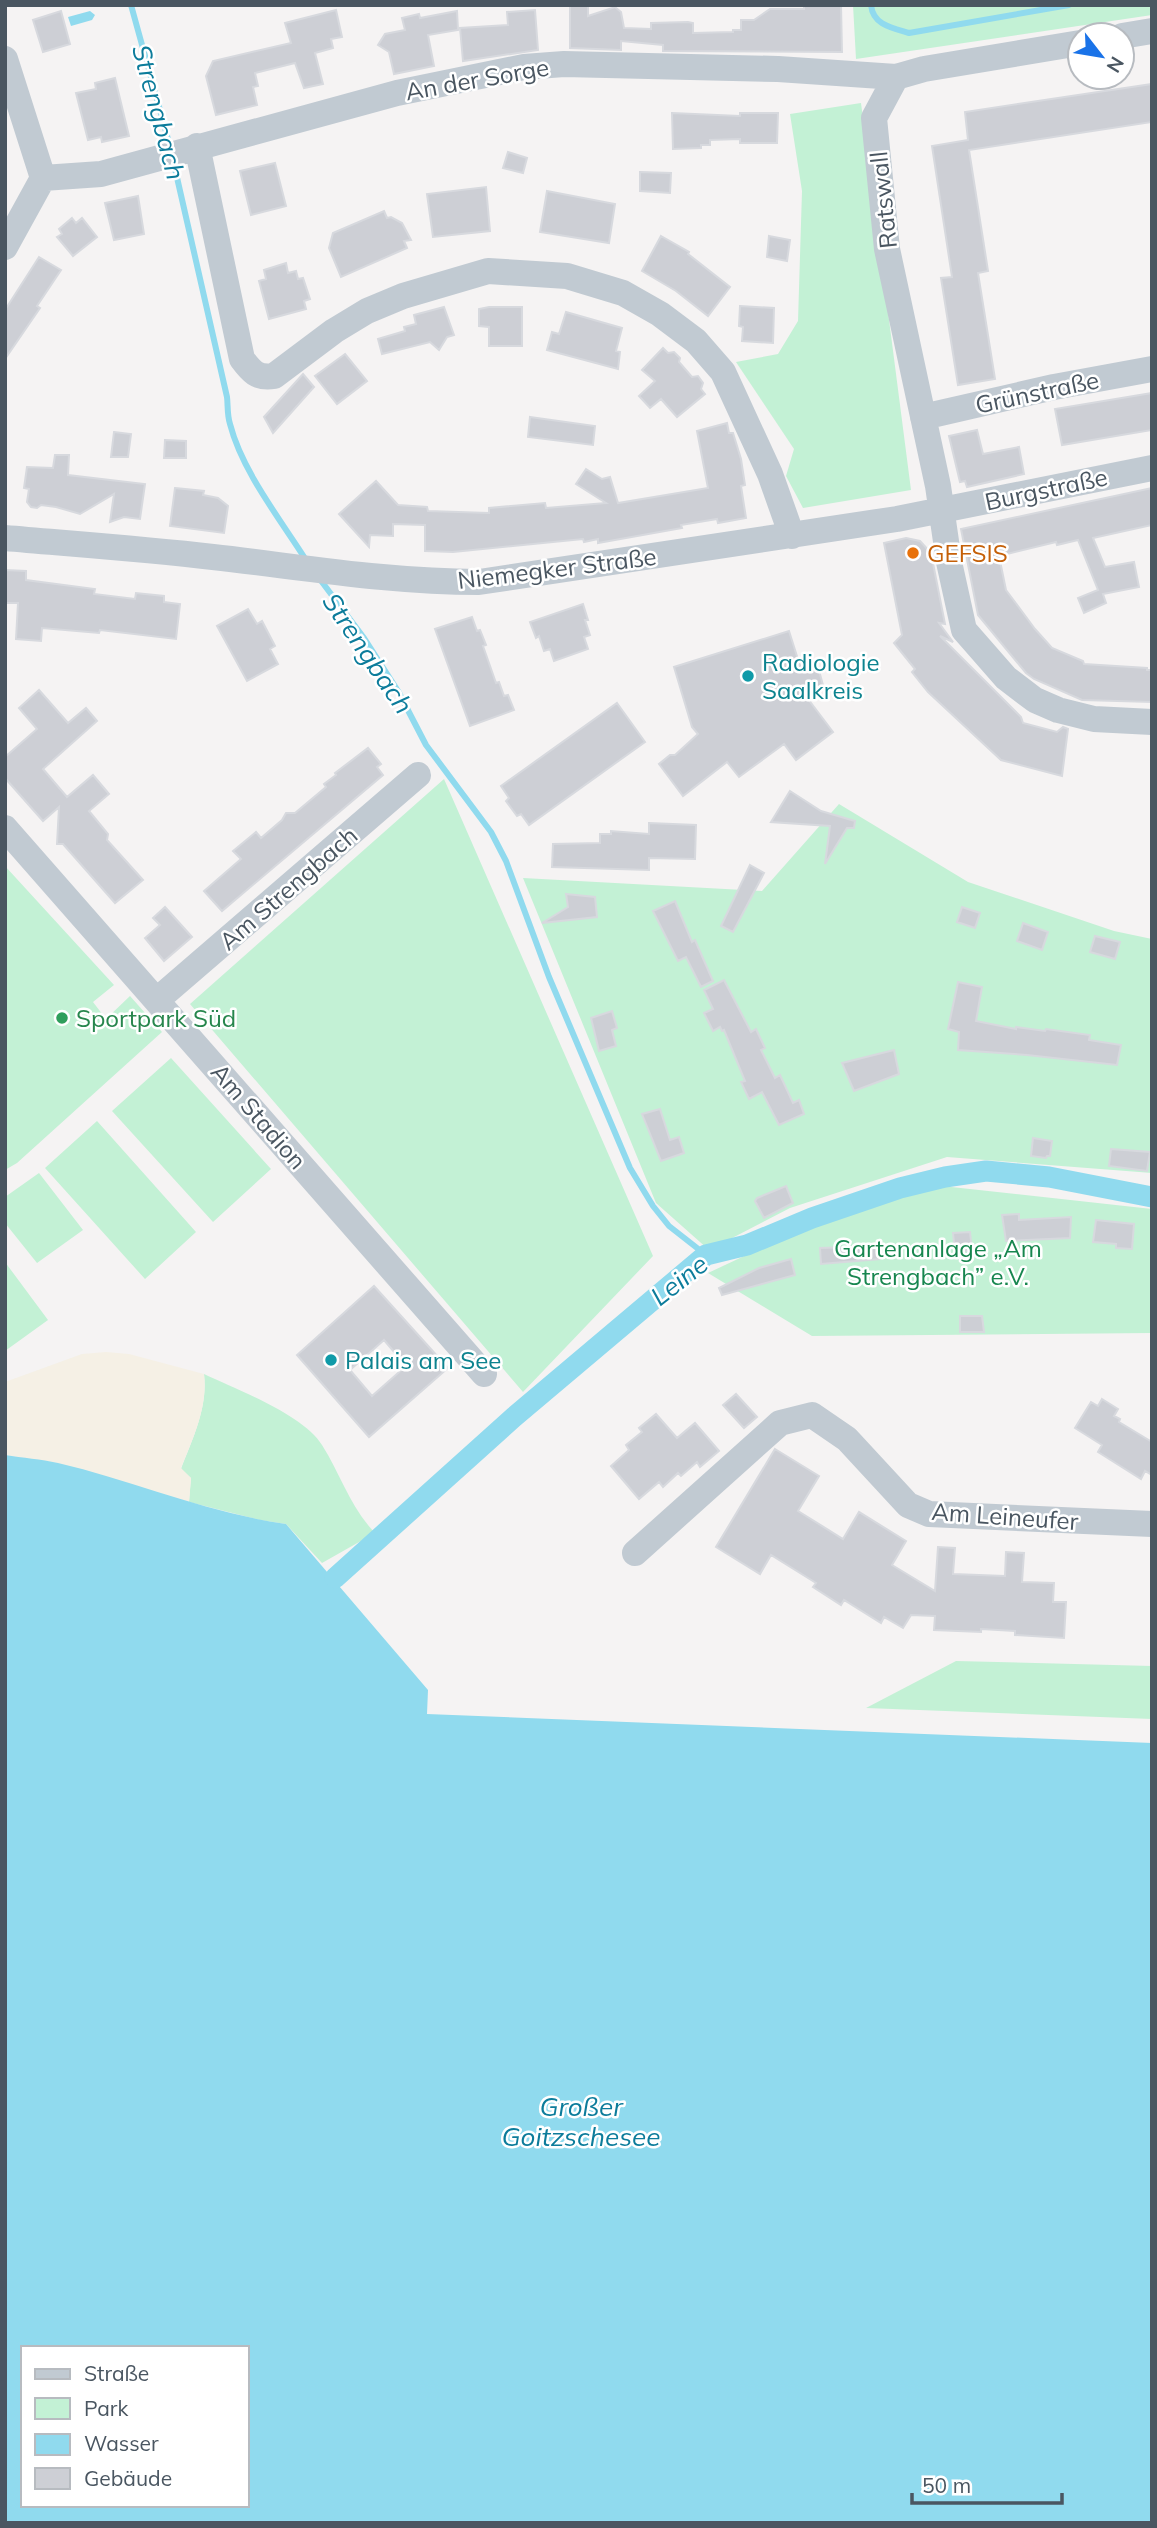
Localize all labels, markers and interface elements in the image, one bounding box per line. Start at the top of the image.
north arrow [1066,21,1136,91]
water label: Strengbach [125,41,193,183]
street label: An der Sorge [403,52,551,106]
text: N [1102,52,1130,77]
street label: Ratswall [863,150,903,250]
street label: Grünstraße [972,364,1102,420]
street label: Burgstraße [982,461,1110,517]
place label: GEFSIS [927,538,1008,568]
street label: Niemegker Straße [456,541,658,595]
marker: GEFSIS [905,545,921,561]
water label: Strengbach [315,586,421,720]
place label: Radiologie Saalkreis [762,647,879,705]
marker: Radiologie Saalkreis [740,668,756,684]
street label: Am Strengbach [213,820,363,956]
place label: Sportpark Süd [76,1003,236,1033]
marker: Sportpark Süd [54,1010,70,1026]
street label: Am Stadion [205,1057,313,1175]
park label: Gartenanlage „Am Strengbach” e.V. [834,1233,1042,1291]
water label: Leine [644,1247,714,1313]
place label: Palais am See [345,1345,501,1375]
marker: Palais am See [323,1352,339,1368]
street label: Am Leineufer [931,1496,1080,1536]
water label: Großer Goitzschesee [502,2090,660,2153]
legend [21,2346,248,2507]
text: Straße [84,2360,149,2386]
text: Park [84,2395,128,2421]
text: Wasser [84,2430,159,2456]
scale bar [912,2462,1062,2506]
text: Gebäude [84,2465,172,2491]
text: 50 m [922,2472,971,2498]

